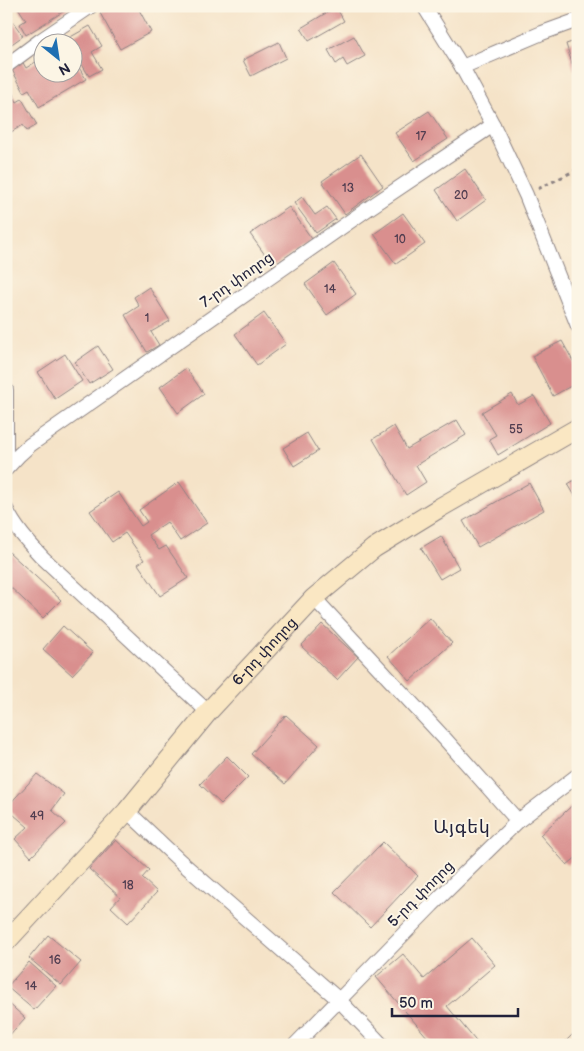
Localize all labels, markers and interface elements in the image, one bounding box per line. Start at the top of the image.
north arrow [32,32,82,82]
text: N [55,59,73,79]
house number: 17 [416,129,426,144]
house number: 13 [342,181,354,196]
house number: 20 [454,188,468,203]
house number: 10 [394,232,406,247]
street label: 7-րդ փողոց [197,248,277,312]
house number: 14 [324,282,337,297]
house number: 1 [145,311,149,326]
house number: 55 [509,422,523,437]
street label: 6-րդ փողոց [228,613,301,690]
house number: 49 [30,809,44,824]
district label: Այգեկ [433,817,491,838]
street label: 5-րդ փողոց [384,857,458,931]
house number: 18 [122,878,134,893]
house number: 16 [49,953,61,968]
house number: 14 [25,979,38,994]
scale bar [392,986,518,1018]
text: 50 m [399,994,433,1013]

